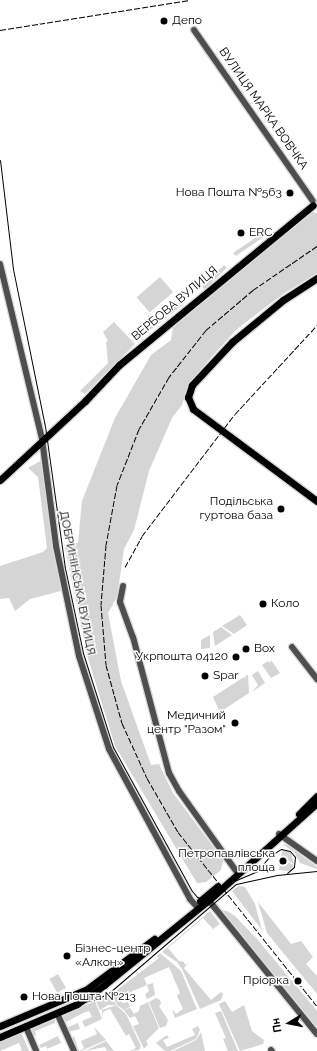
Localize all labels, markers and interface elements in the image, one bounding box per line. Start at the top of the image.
place label: Депо [172,14,202,28]
marker: Депо [159,16,169,26]
street label: ВУЛИЦЯ МАРКА ВОВЧКА [215,45,311,173]
place label: Нова Пошта №563 [176,186,282,200]
marker: Нова Пошта №563 [285,188,295,198]
place label: ERC [249,226,272,240]
marker: ERC [236,228,246,238]
street label: ВЕРБОВА ВУЛИЦЯ [129,264,221,344]
place label: Подільська гуртова база [199,495,273,523]
marker: Подільська гуртова база [276,504,286,514]
street label: ДОБРИНІНСЬКА ВУЛИЦЯ [56,509,98,657]
place label: Коло [271,597,299,611]
marker: Коло [258,599,268,609]
place label: Box [254,642,275,656]
marker: Box [241,644,251,654]
place label: Укрпошта 04120 [136,650,228,664]
marker: Укрпошта 04120 [231,652,241,662]
place label: Spar [213,669,238,683]
marker: Spar [200,671,210,681]
place label: Медичний центр "Разом" [147,709,226,737]
marker: Медичний центр "Разом" [229,717,241,729]
place label: Петропавлівська площа [178,847,275,875]
marker: Петропавлівська площа [278,856,288,866]
place label: Бізнес-центр «Алкон» [75,942,151,970]
marker: Бізнес-центр «Алкон» [62,951,72,961]
place label: Пріорка [243,974,289,988]
marker: Пріорка [292,975,304,987]
place label: Нова Пошта №213 [32,990,136,1004]
marker: Нова Пошта №213 [19,992,29,1002]
north arrow [269,1003,309,1043]
text: Пн [269,1017,284,1034]

